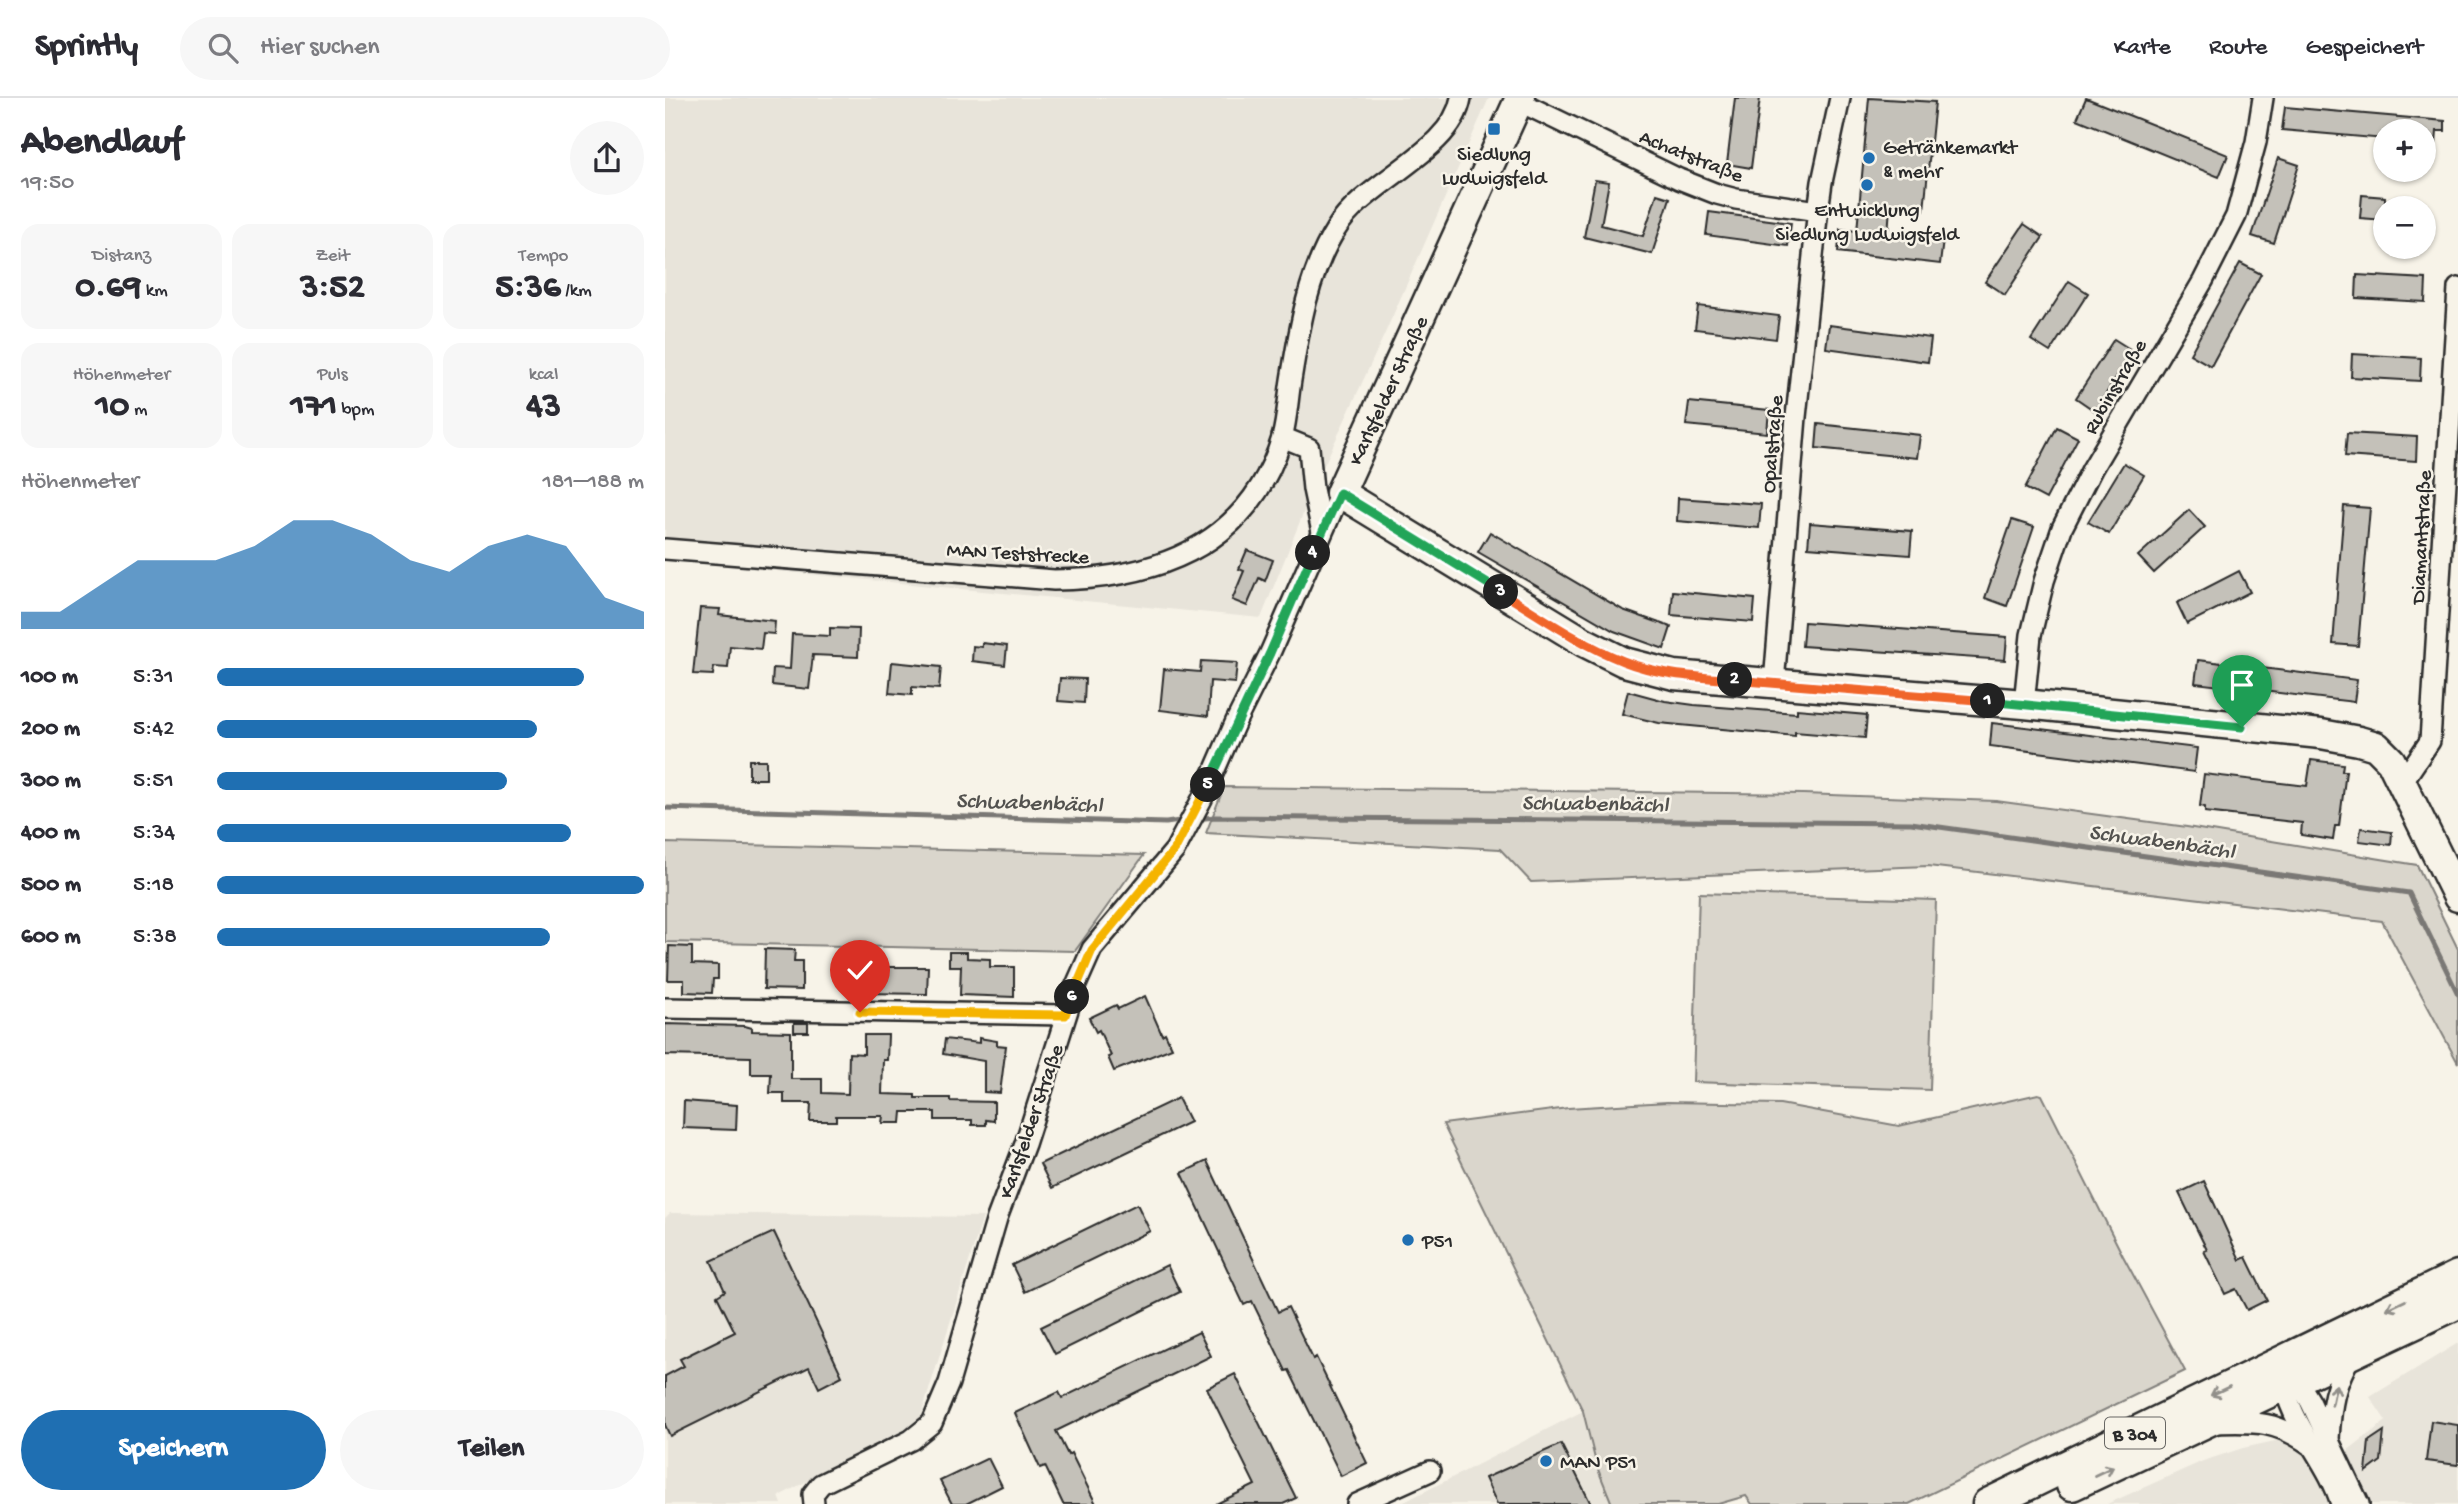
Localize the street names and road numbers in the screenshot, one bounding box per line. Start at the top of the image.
street label: Achatstraße [1635,126,1747,191]
street label: Karlsfelder Straße [1345,312,1436,470]
street label: Rubinstraße [2080,335,2155,440]
street label: Opalstraße [1758,393,1791,494]
street label: Diamantstraße [2407,468,2440,607]
street label: MAN Teststrecke [946,539,1091,572]
street label: Karlsfelder Straße [995,1041,1072,1203]
road number: B 304 [2105,1418,2165,1448]

